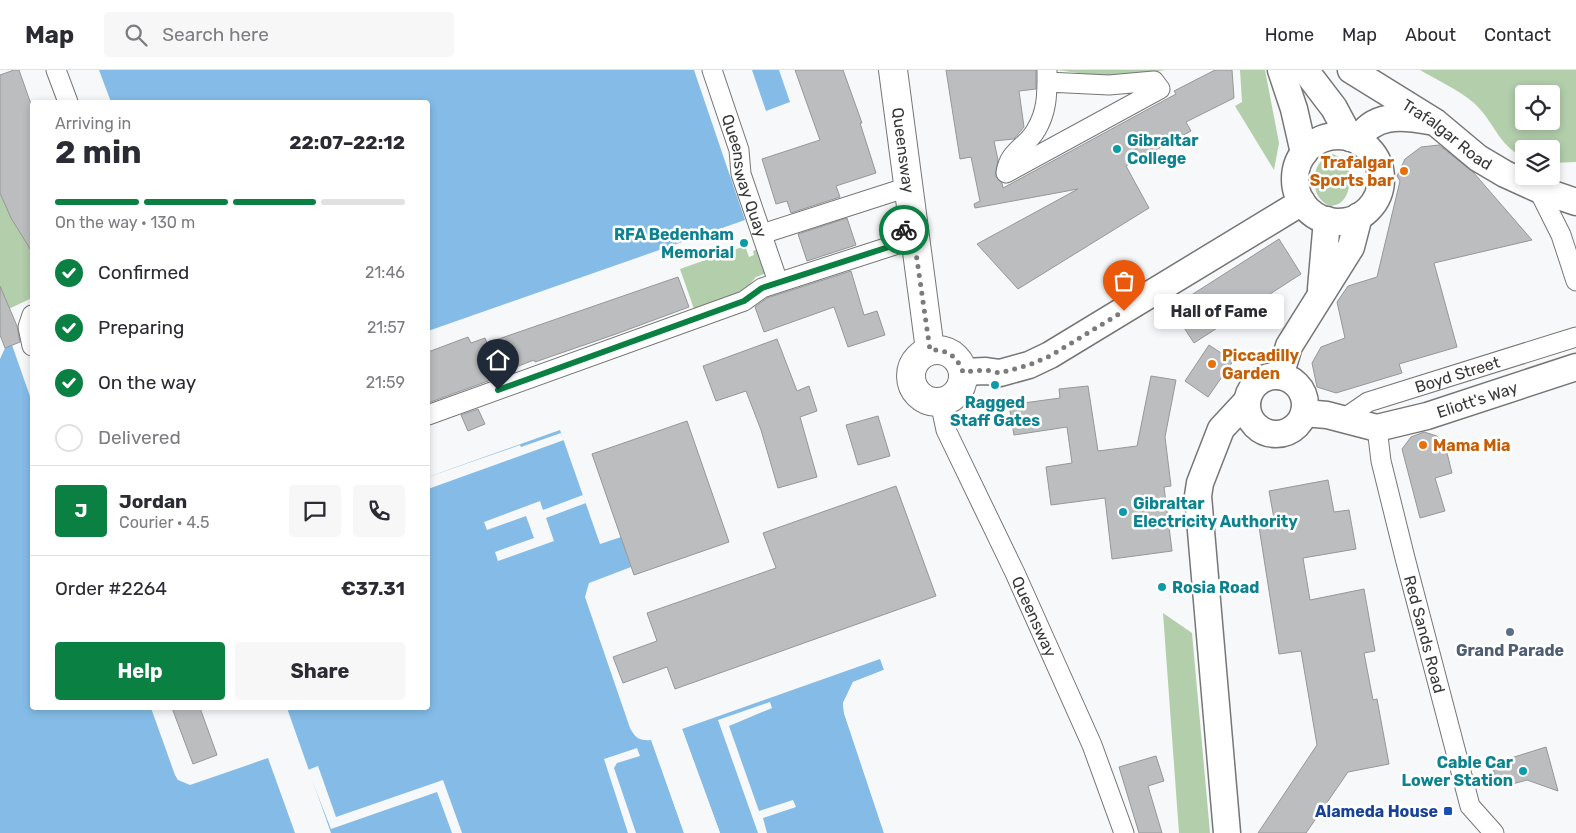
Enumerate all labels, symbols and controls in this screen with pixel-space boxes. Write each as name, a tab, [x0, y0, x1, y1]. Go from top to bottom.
search box	[104, 12, 454, 57]
text: Map	[25, 21, 74, 49]
icon: search	[122, 21, 150, 49]
text: Search here	[162, 23, 269, 46]
text: Home	[1265, 24, 1314, 46]
text: Map	[1342, 24, 1377, 46]
text: About	[1405, 24, 1456, 46]
text: Contact	[1484, 24, 1551, 46]
map controls	[1515, 85, 1560, 185]
button: locate	[1515, 85, 1560, 130]
street label: Trafalgar Road	[1399, 95, 1495, 174]
street label: Queensway	[888, 106, 918, 194]
street label: Queensway Quay	[718, 112, 771, 240]
text: Arriving in	[55, 114, 131, 133]
text: 22:07–22:12	[289, 131, 405, 154]
place label: Gibraltar College	[1127, 131, 1199, 168]
text: 2 min	[55, 133, 142, 171]
button: layers	[1515, 140, 1560, 185]
marker: Gibraltar College	[1111, 143, 1123, 155]
place label: Trafalgar Sports bar	[1310, 153, 1395, 190]
marker: Trafalgar Sports bar	[1398, 165, 1410, 177]
courier	[879, 205, 929, 255]
text: On the way · 130 m	[55, 213, 195, 232]
icon: bike	[890, 216, 918, 244]
place label: RFA Bedenham Memorial	[614, 225, 734, 262]
marker: RFA Bedenham Memorial	[738, 237, 750, 249]
icon: check	[55, 259, 83, 287]
pin	[1103, 260, 1145, 311]
text: Confirmed	[98, 261, 189, 284]
text: 21:46	[365, 263, 405, 282]
icon: bag	[1110, 267, 1138, 295]
callout: Hall of Fame	[1154, 294, 1284, 328]
text: Hall of Fame	[1171, 302, 1267, 321]
icon: check	[55, 314, 83, 342]
text: Preparing	[98, 316, 184, 339]
text: 21:57	[367, 318, 405, 337]
pin	[477, 339, 519, 390]
icon: home	[484, 346, 512, 374]
place label: Piccadilly Garden	[1222, 346, 1300, 383]
street label: Boyd Street	[1412, 352, 1502, 397]
marker: Piccadilly Garden	[1206, 358, 1218, 370]
icon: check	[55, 369, 83, 397]
text: On the way	[98, 371, 196, 394]
text: 21:59	[366, 373, 405, 392]
street label: Eliott's Way	[1434, 378, 1520, 422]
marker: Ragged Staff Gates	[989, 379, 1001, 391]
place label: Ragged Staff Gates	[950, 393, 1040, 430]
text: Delivered	[98, 426, 181, 449]
place label: Mama Mia	[1433, 436, 1510, 455]
marker: Mama Mia	[1417, 439, 1429, 451]
button: chat	[289, 485, 341, 537]
button: phone	[353, 485, 405, 537]
text: Jordan	[119, 490, 187, 513]
place label: Gibraltar Electricity Authority	[1133, 494, 1298, 531]
text: J	[75, 499, 87, 522]
marker: Gibraltar Electricity Authority	[1117, 506, 1129, 518]
text: Courier · 4.5	[119, 513, 209, 532]
street label: Queensway	[1008, 573, 1060, 660]
street label: Red Sands Road	[1400, 574, 1449, 695]
text: Order #2264	[55, 577, 167, 600]
text: €37.31	[341, 577, 405, 600]
place label: Rosia Road	[1172, 578, 1259, 597]
marker: Rosia Road	[1156, 581, 1168, 593]
marker: Grand Parade	[1504, 626, 1516, 638]
place label: Grand Parade	[1456, 641, 1564, 660]
button: Help	[55, 642, 225, 700]
button: Share	[235, 642, 405, 700]
place label: Cable Car Lower Station	[1401, 753, 1514, 790]
marker: Cable Car Lower Station	[1517, 765, 1529, 777]
place label: Alameda House	[1315, 802, 1438, 821]
marker: Alameda House	[1442, 805, 1454, 817]

